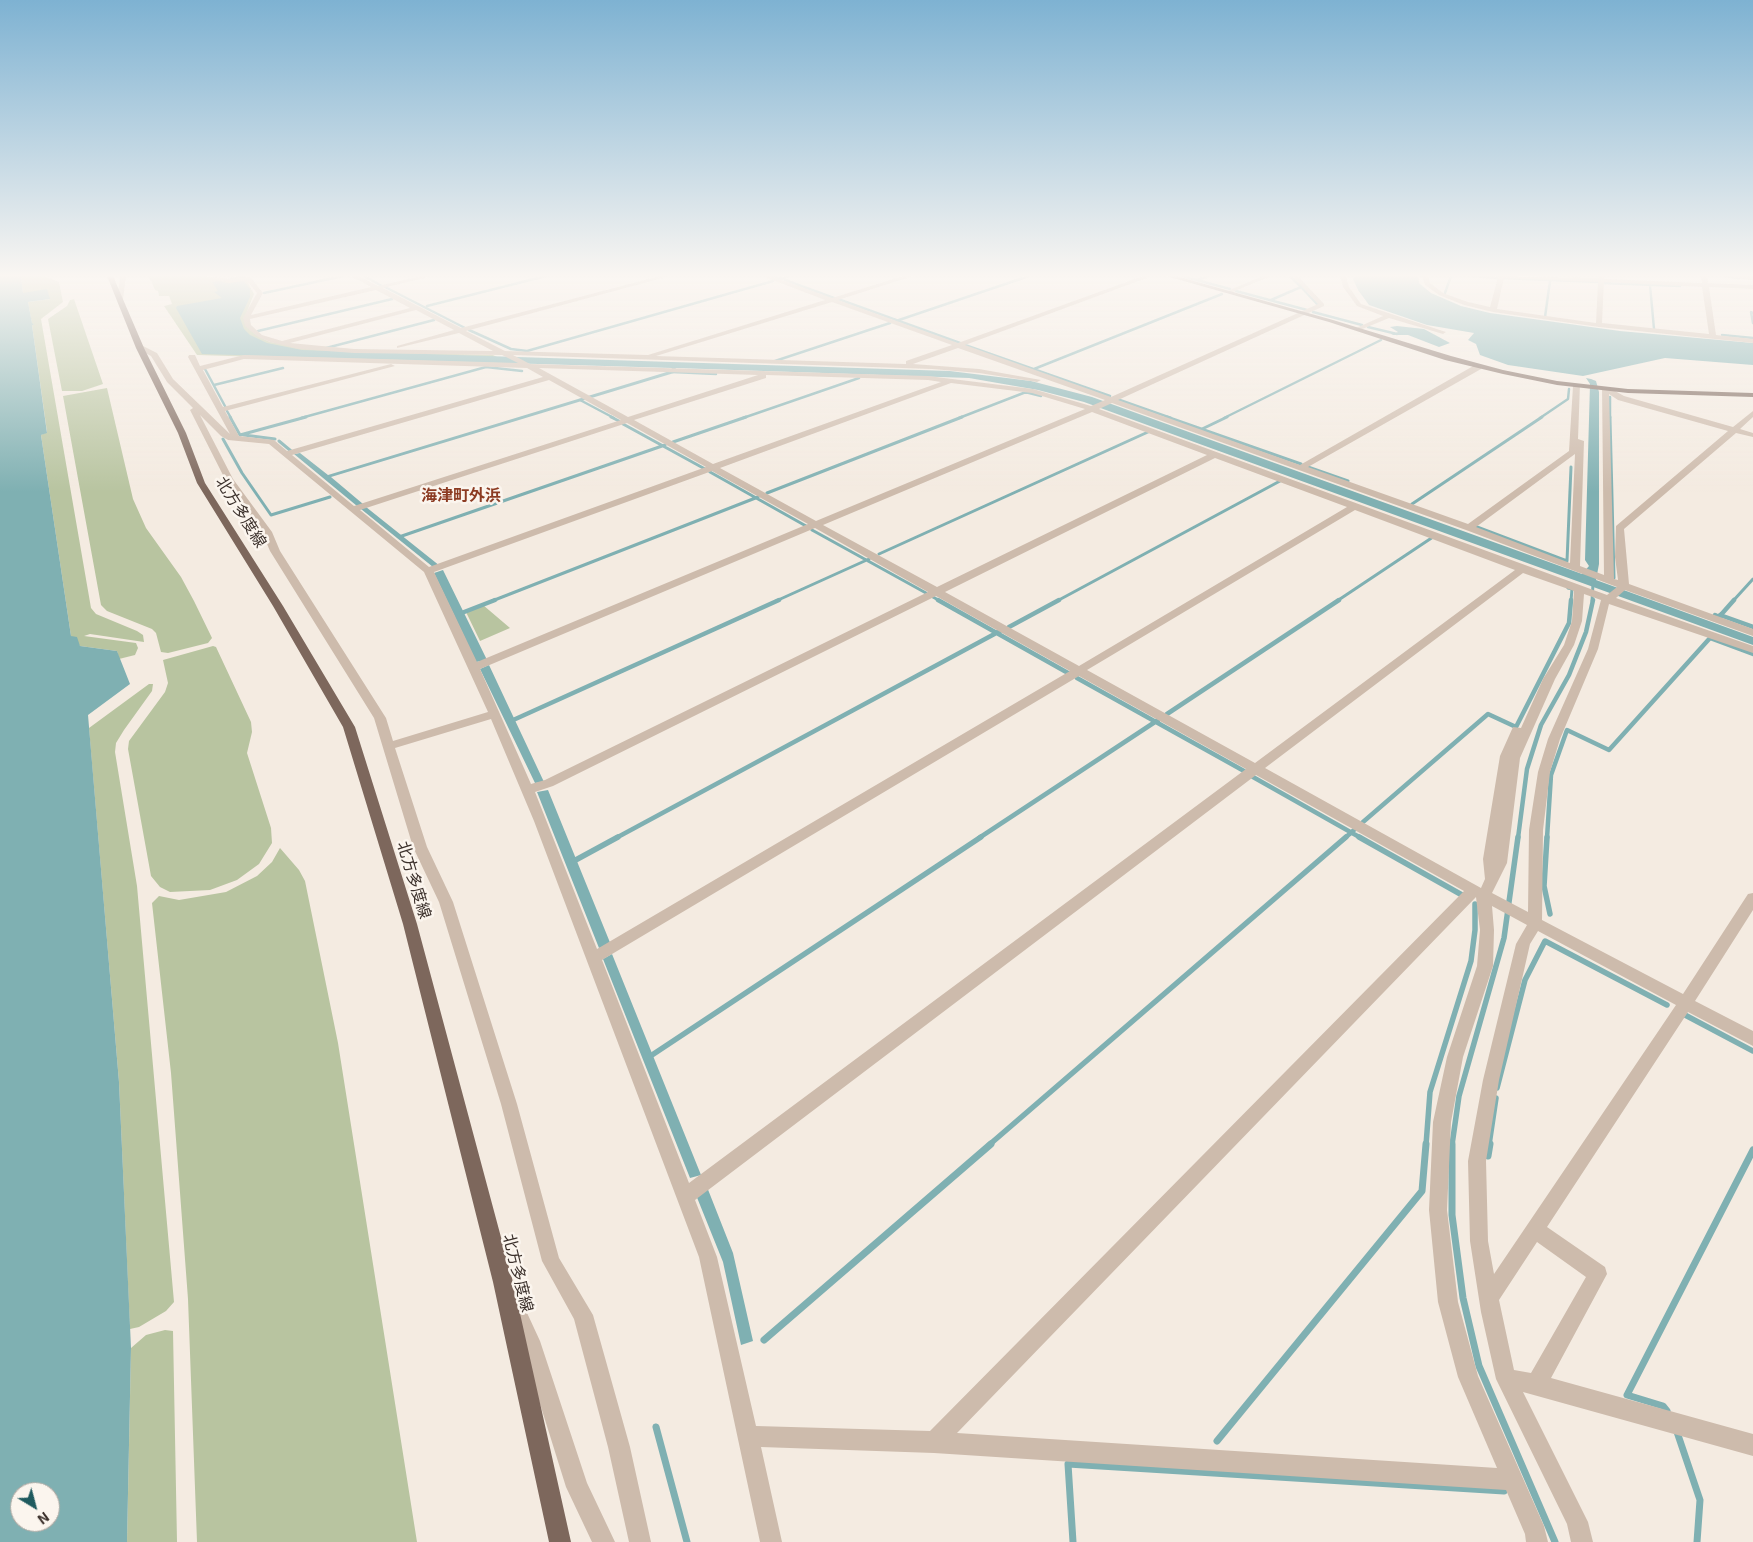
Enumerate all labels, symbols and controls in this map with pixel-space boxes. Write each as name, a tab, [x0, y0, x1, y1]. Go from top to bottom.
street label: 北方多度線	[212, 473, 270, 551]
district label: 海津町外浜	[421, 486, 501, 506]
street label: 北方多度線	[393, 839, 435, 921]
street label: 北方多度線	[499, 1232, 537, 1314]
north arrow	[10, 1482, 60, 1532]
text: N	[35, 1509, 53, 1528]

